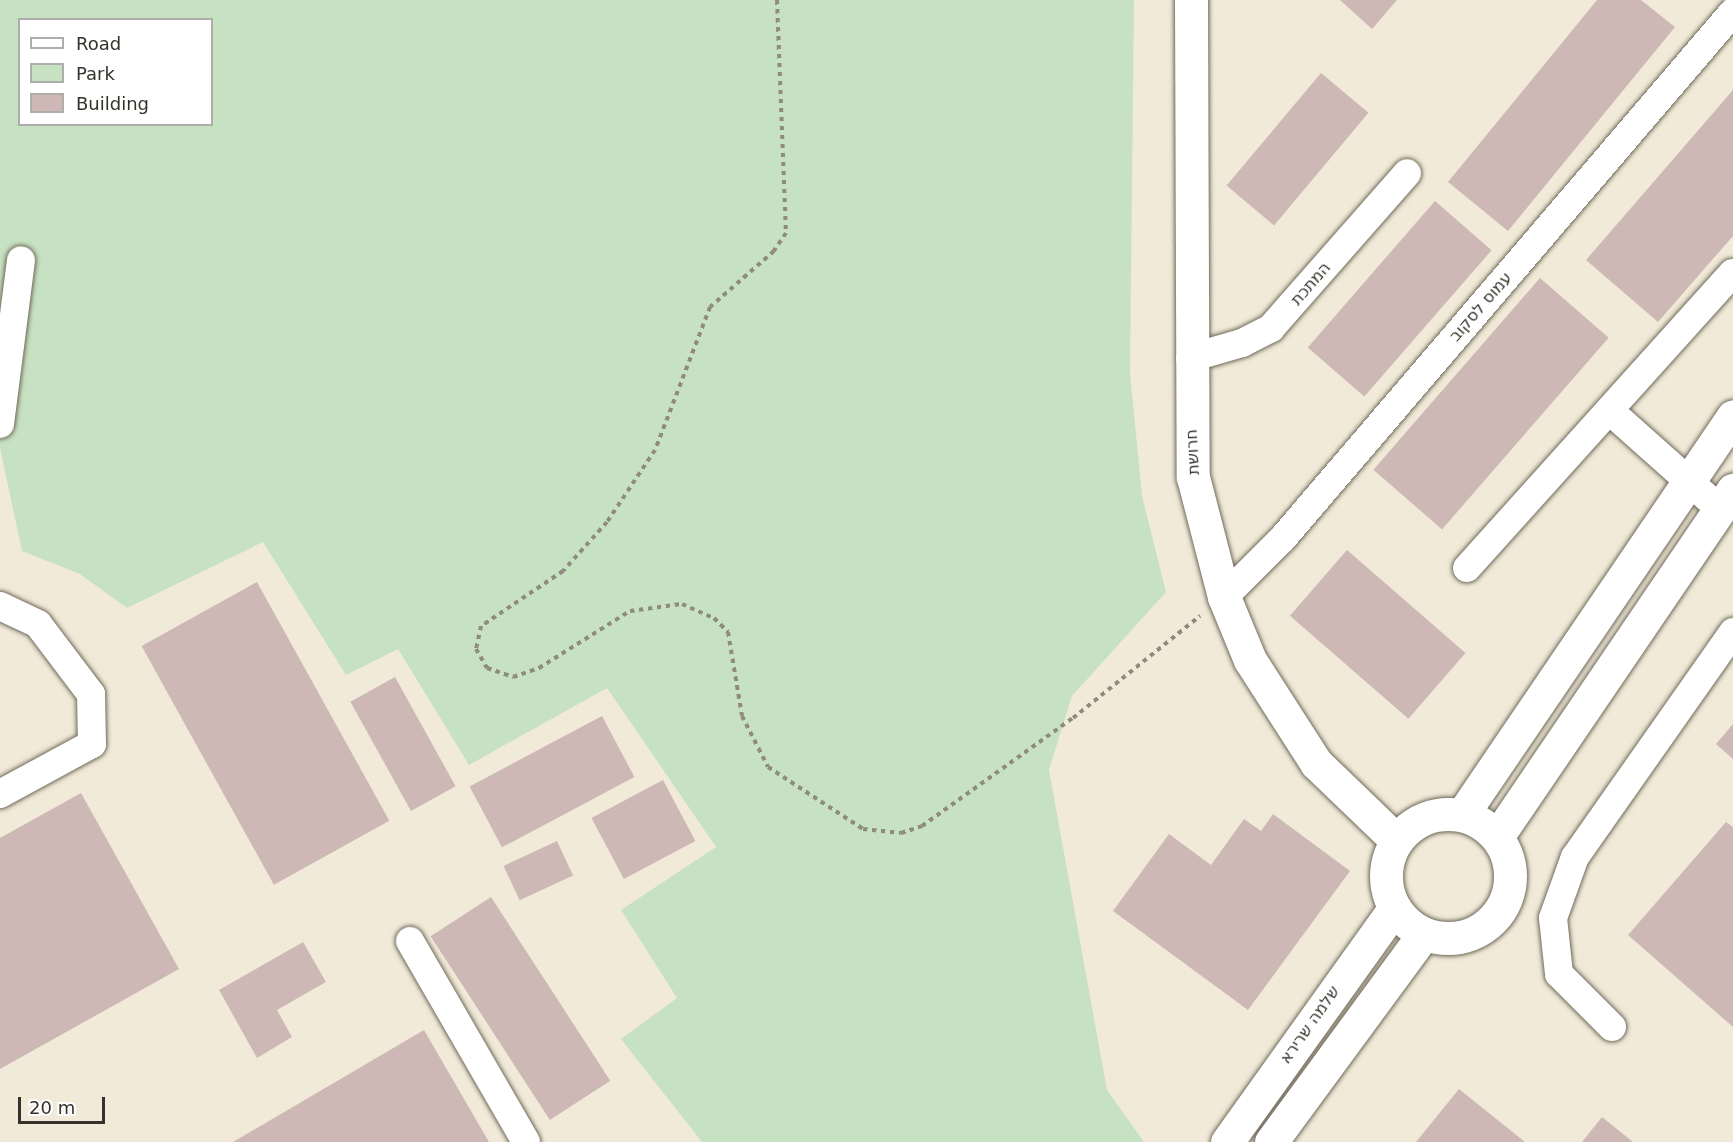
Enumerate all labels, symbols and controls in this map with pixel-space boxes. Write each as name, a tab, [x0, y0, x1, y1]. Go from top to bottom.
legend	[18, 18, 213, 126]
text: Road	[76, 33, 121, 54]
text: Park	[76, 63, 115, 84]
text: Building	[76, 93, 149, 114]
street label: המתכת	[1287, 259, 1335, 309]
street label: עמוס לסקוב	[1446, 269, 1516, 345]
street label: חרושת	[1182, 429, 1204, 475]
street label: שלמה שרירא	[1276, 982, 1344, 1068]
scale bar	[21, 1085, 108, 1123]
text: 20 m	[29, 1097, 75, 1118]

